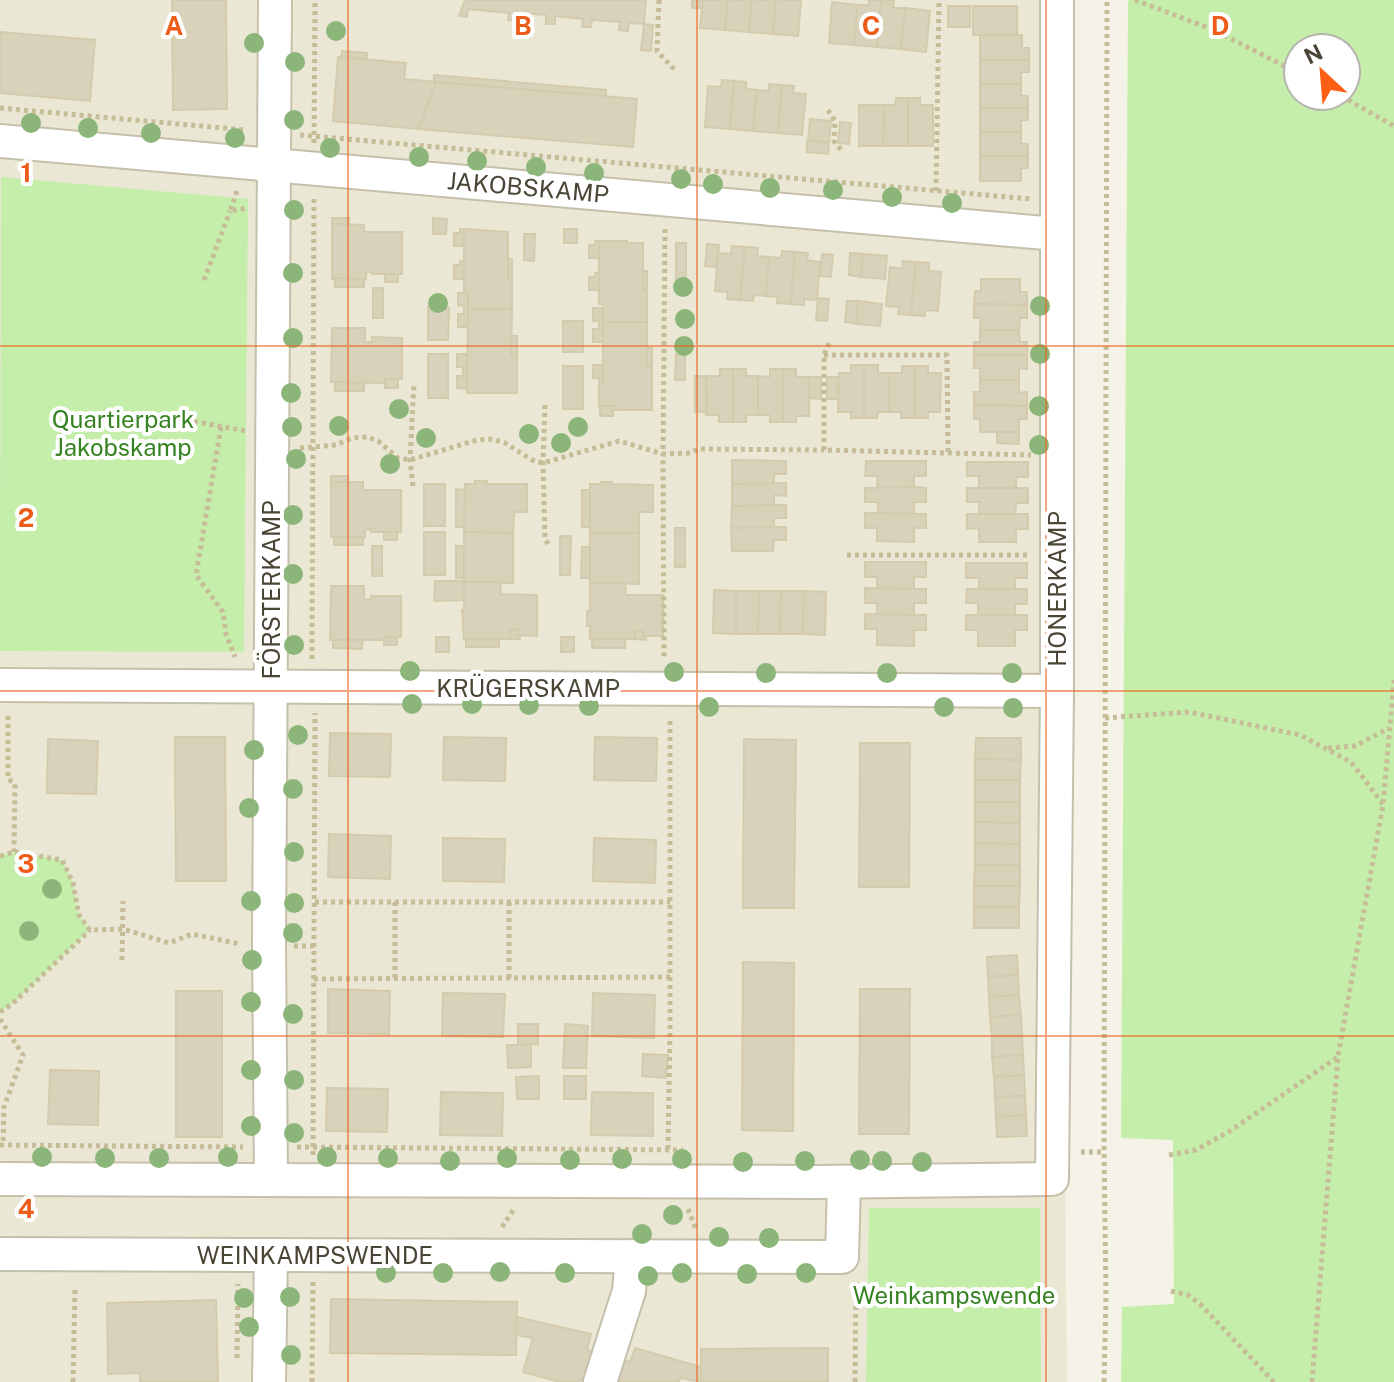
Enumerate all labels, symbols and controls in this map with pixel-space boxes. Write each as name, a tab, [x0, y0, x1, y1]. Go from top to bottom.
text: A	[165, 10, 184, 41]
text: B	[514, 10, 532, 41]
text: C	[862, 10, 880, 41]
text: D	[1211, 10, 1229, 41]
north arrow	[1282, 32, 1362, 112]
text: N	[1300, 39, 1327, 69]
text: 1	[20, 157, 32, 188]
street label: JAKOBSKAMP	[446, 166, 610, 208]
park label: Quartierpark Jakobskamp	[52, 405, 194, 461]
street label: FÖRSTERKAMP	[256, 500, 285, 680]
text: 2	[18, 502, 34, 533]
street label: HONERKAMP	[1043, 511, 1071, 667]
street label: KRÜGERSKAMP	[436, 673, 620, 702]
text: 3	[17, 848, 35, 879]
text: 4	[17, 1193, 35, 1224]
street label: WEINKAMPSWENDE	[197, 1241, 433, 1269]
park label: Weinkampswende	[853, 1281, 1055, 1309]

